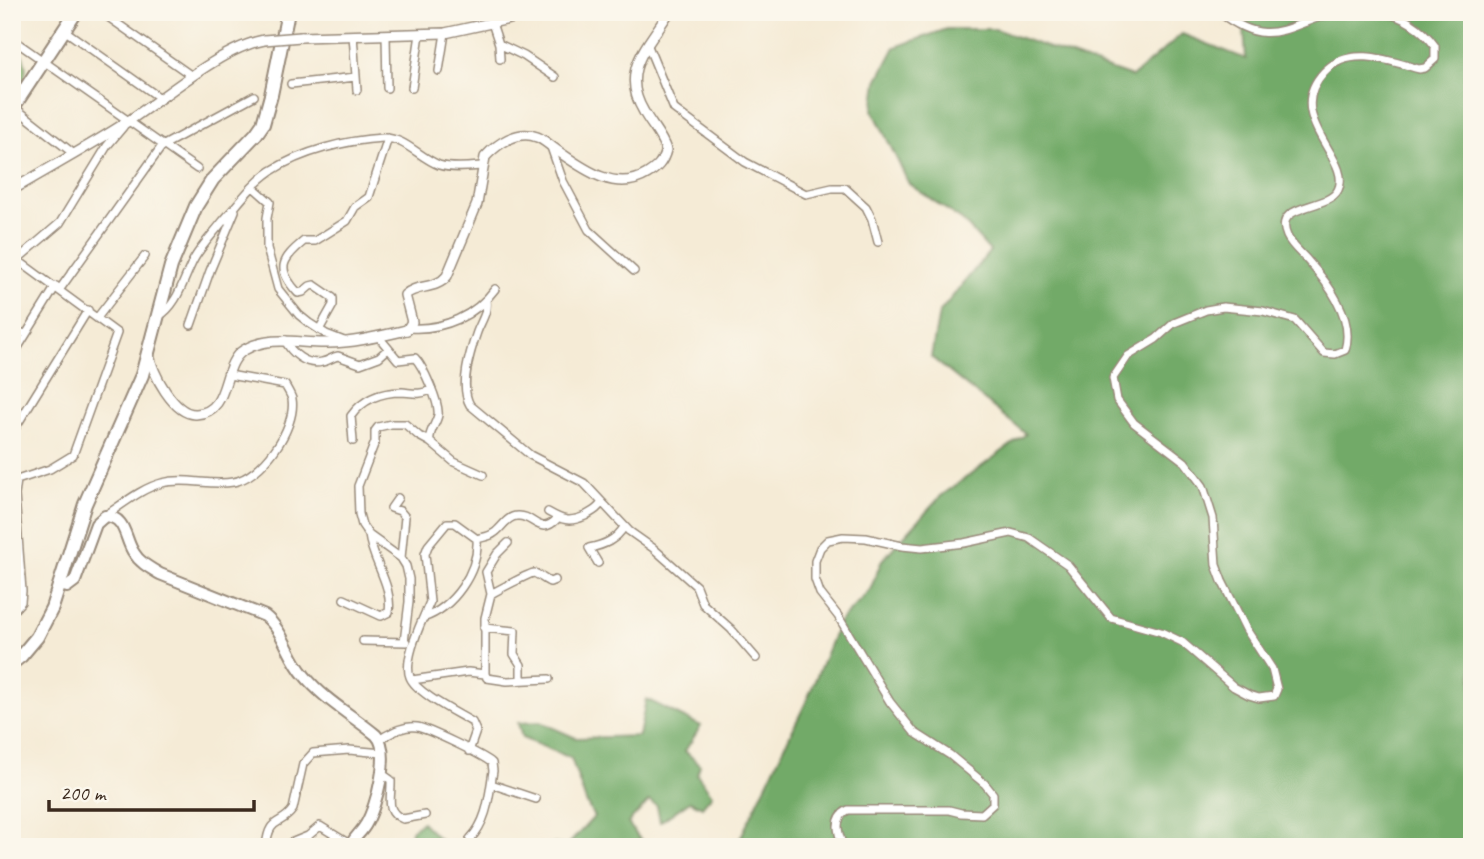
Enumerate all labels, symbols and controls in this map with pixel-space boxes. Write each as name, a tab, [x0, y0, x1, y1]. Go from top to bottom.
scale bar	[49, 768, 254, 812]
text: 200 m	[60, 780, 107, 806]

